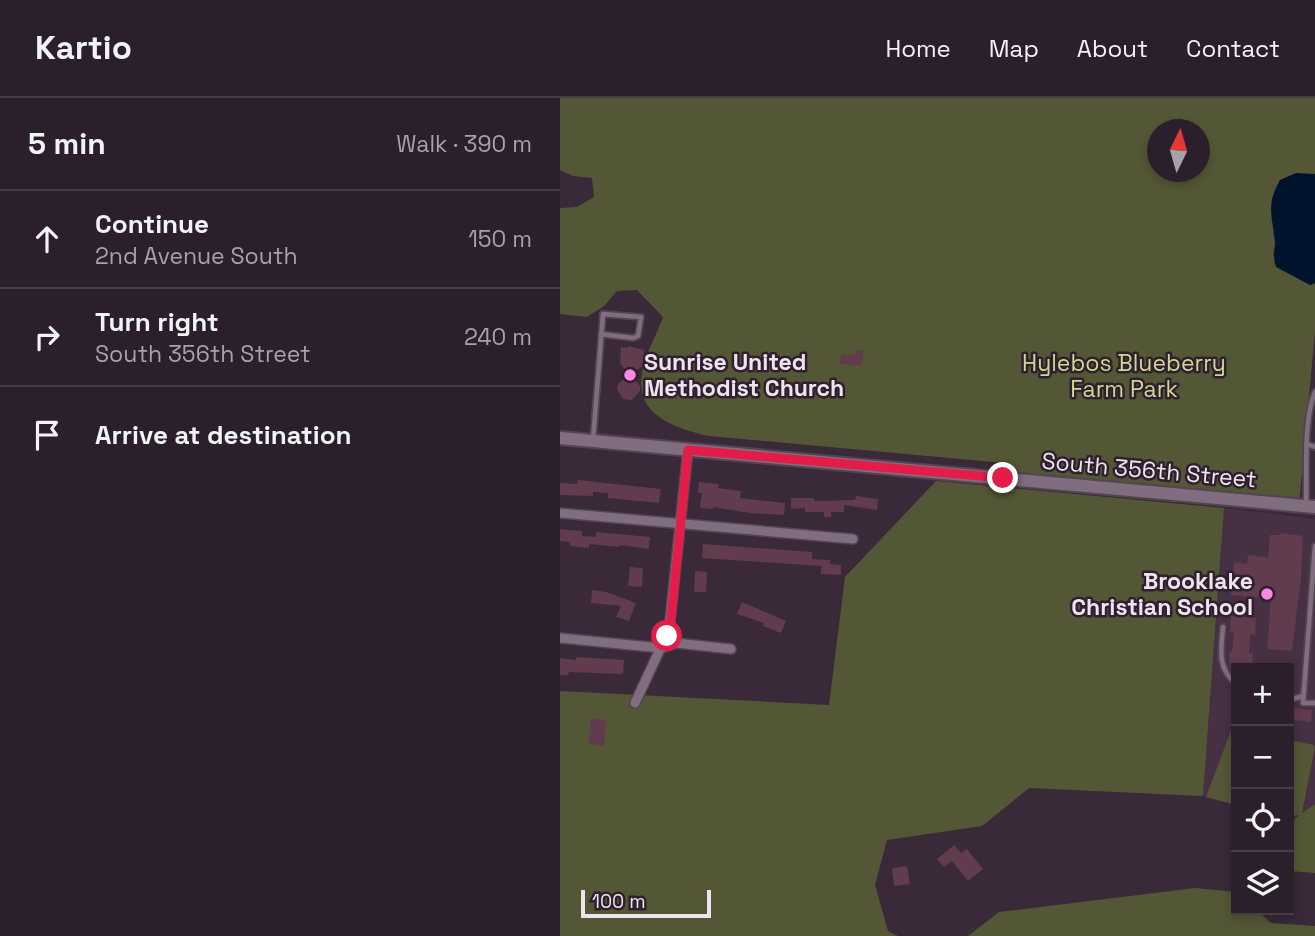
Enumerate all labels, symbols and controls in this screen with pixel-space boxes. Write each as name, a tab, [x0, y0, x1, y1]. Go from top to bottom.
text: Kartio	[35, 27, 132, 69]
text: Home	[885, 33, 951, 64]
text: Map	[989, 33, 1039, 64]
text: About	[1077, 33, 1148, 64]
text: Contact	[1186, 33, 1280, 64]
north arrow	[1147, 119, 1210, 182]
text: 5 min	[28, 124, 106, 163]
text: Walk · 390 m	[396, 129, 532, 159]
text: Continue	[95, 207, 209, 241]
icon: ahead	[28, 220, 66, 258]
text: 150 m	[468, 224, 532, 254]
text: 2nd Avenue South	[95, 241, 298, 271]
text: Turn right	[95, 305, 219, 339]
icon: right	[28, 318, 66, 356]
text: 240 m	[464, 322, 532, 352]
text: South 356th Street	[95, 339, 311, 369]
place label: Sunrise United Methodist Church	[644, 347, 844, 403]
park label: Hylebos Blueberry Farm Park	[1022, 348, 1226, 404]
marker: Sunrise United Methodist Church	[622, 367, 638, 383]
icon: arrive	[28, 416, 66, 454]
text: Arrive at destination	[95, 418, 352, 452]
street label: South 356th Street	[1040, 446, 1258, 494]
route end	[987, 462, 1018, 493]
place label: Brooklake Christian School	[1071, 566, 1253, 622]
marker: Brooklake Christian School	[1259, 586, 1275, 602]
route start	[651, 620, 682, 651]
map controls	[1231, 663, 1294, 915]
button: +	[1231, 663, 1294, 726]
button: −	[1231, 726, 1294, 789]
button: locate	[1231, 789, 1294, 852]
button: layers	[1231, 852, 1294, 915]
scale bar	[581, 887, 710, 919]
text: 100 m	[592, 889, 646, 914]

